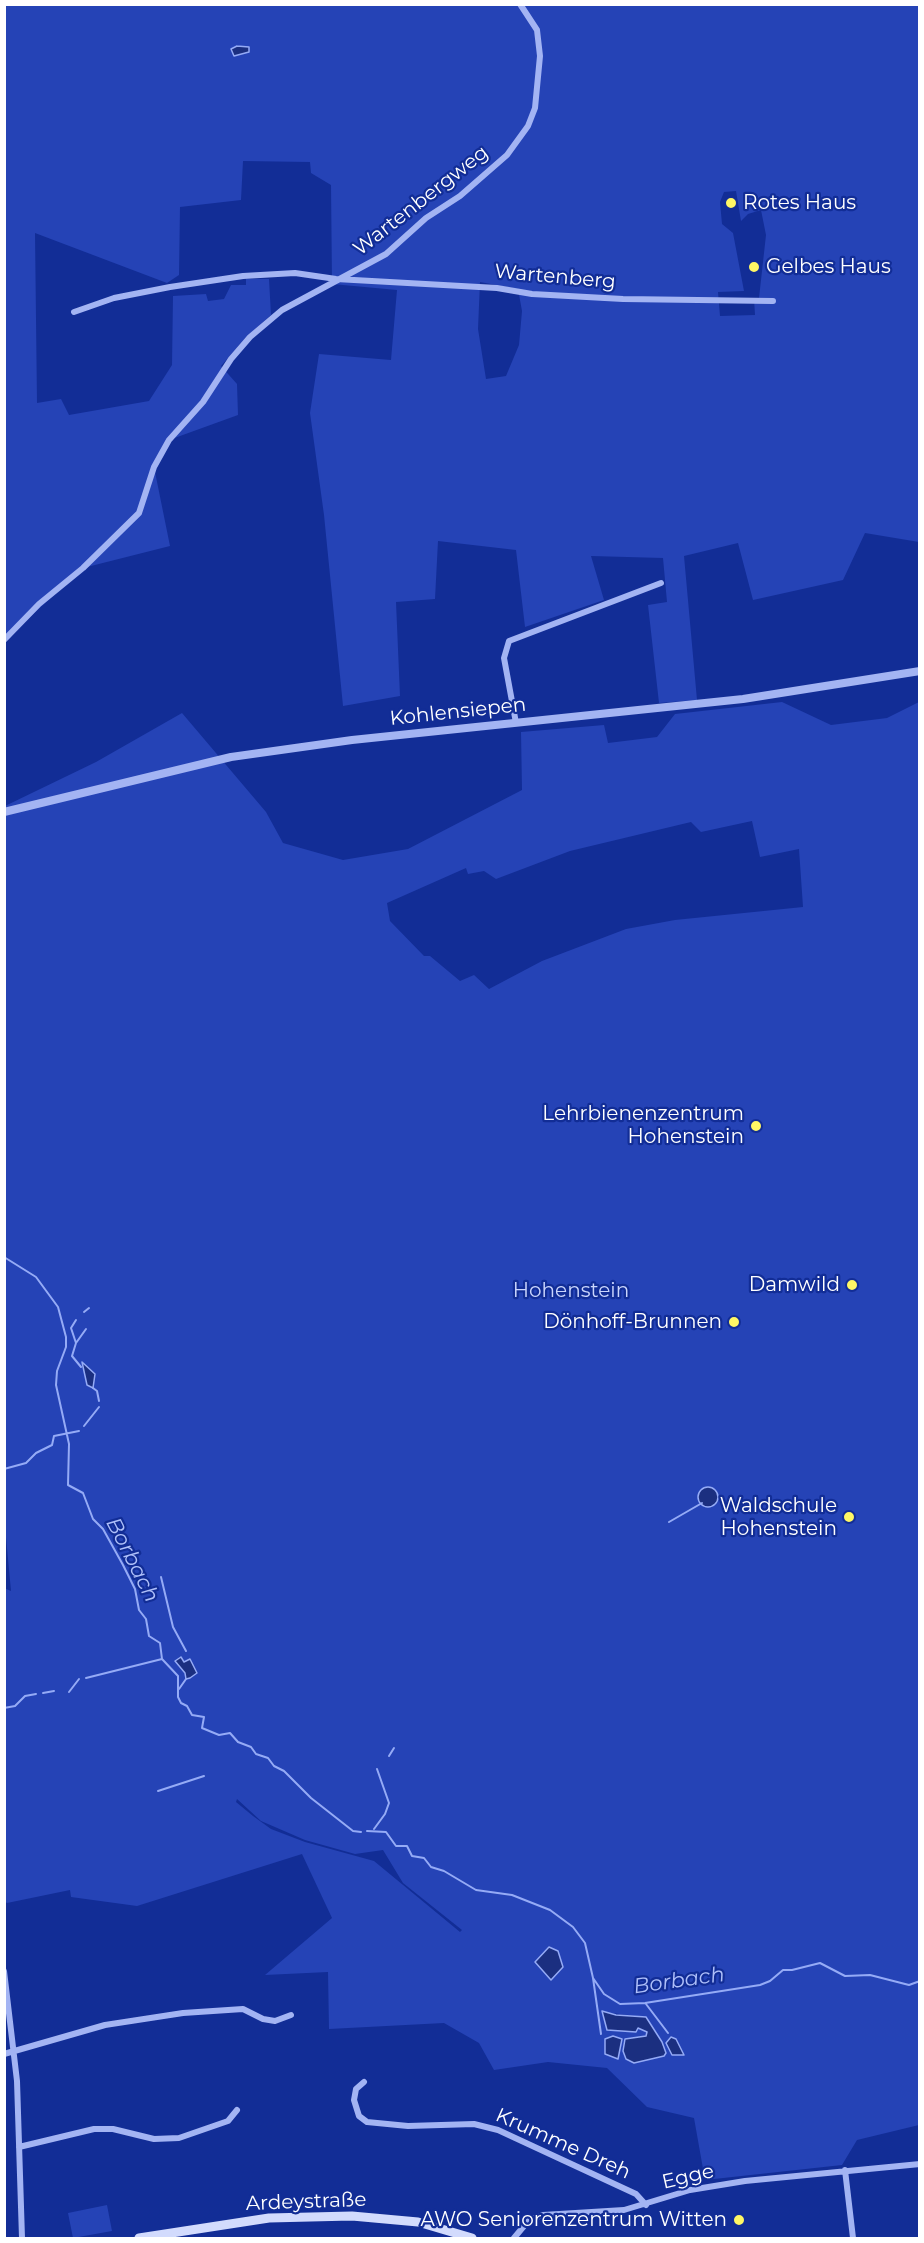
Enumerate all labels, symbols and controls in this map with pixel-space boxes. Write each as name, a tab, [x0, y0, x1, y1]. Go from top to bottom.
street label: Wartenbergweg	[349, 141, 493, 261]
place label: Rotes Haus	[743, 191, 856, 215]
marker: Rotes Haus	[724, 196, 738, 210]
place label: Gelbes Haus	[766, 255, 891, 279]
street label: Wartenberg	[493, 260, 617, 294]
marker: Gelbes Haus	[747, 260, 761, 274]
street label: Kohlensiepen	[389, 693, 527, 731]
place label: Lehrbienenzentrum Hohenstein	[542, 1102, 744, 1149]
marker: Lehrbienenzentrum Hohenstein	[749, 1119, 763, 1133]
place label: Damwild	[749, 1273, 840, 1297]
marker: Damwild	[845, 1278, 859, 1292]
park label: Hohenstein	[513, 1279, 629, 1303]
place label: Dönhoff-Brunnen	[543, 1310, 722, 1334]
marker: Dönhoff-Brunnen	[727, 1315, 741, 1329]
place label: Waldschule Hohenstein	[720, 1494, 837, 1541]
marker: Waldschule Hohenstein	[842, 1510, 856, 1524]
water label: Borbach	[100, 1513, 164, 1607]
water label: Borbach	[632, 1962, 726, 2000]
street label: Krumme Dreh	[492, 2104, 634, 2184]
street label: Egge	[660, 2159, 716, 2195]
street label: Ardeystraße	[245, 2188, 367, 2216]
place label: AWO Seniorenzentrum Witten	[420, 2208, 727, 2232]
marker: AWO Seniorenzentrum Witten	[732, 2213, 746, 2227]

